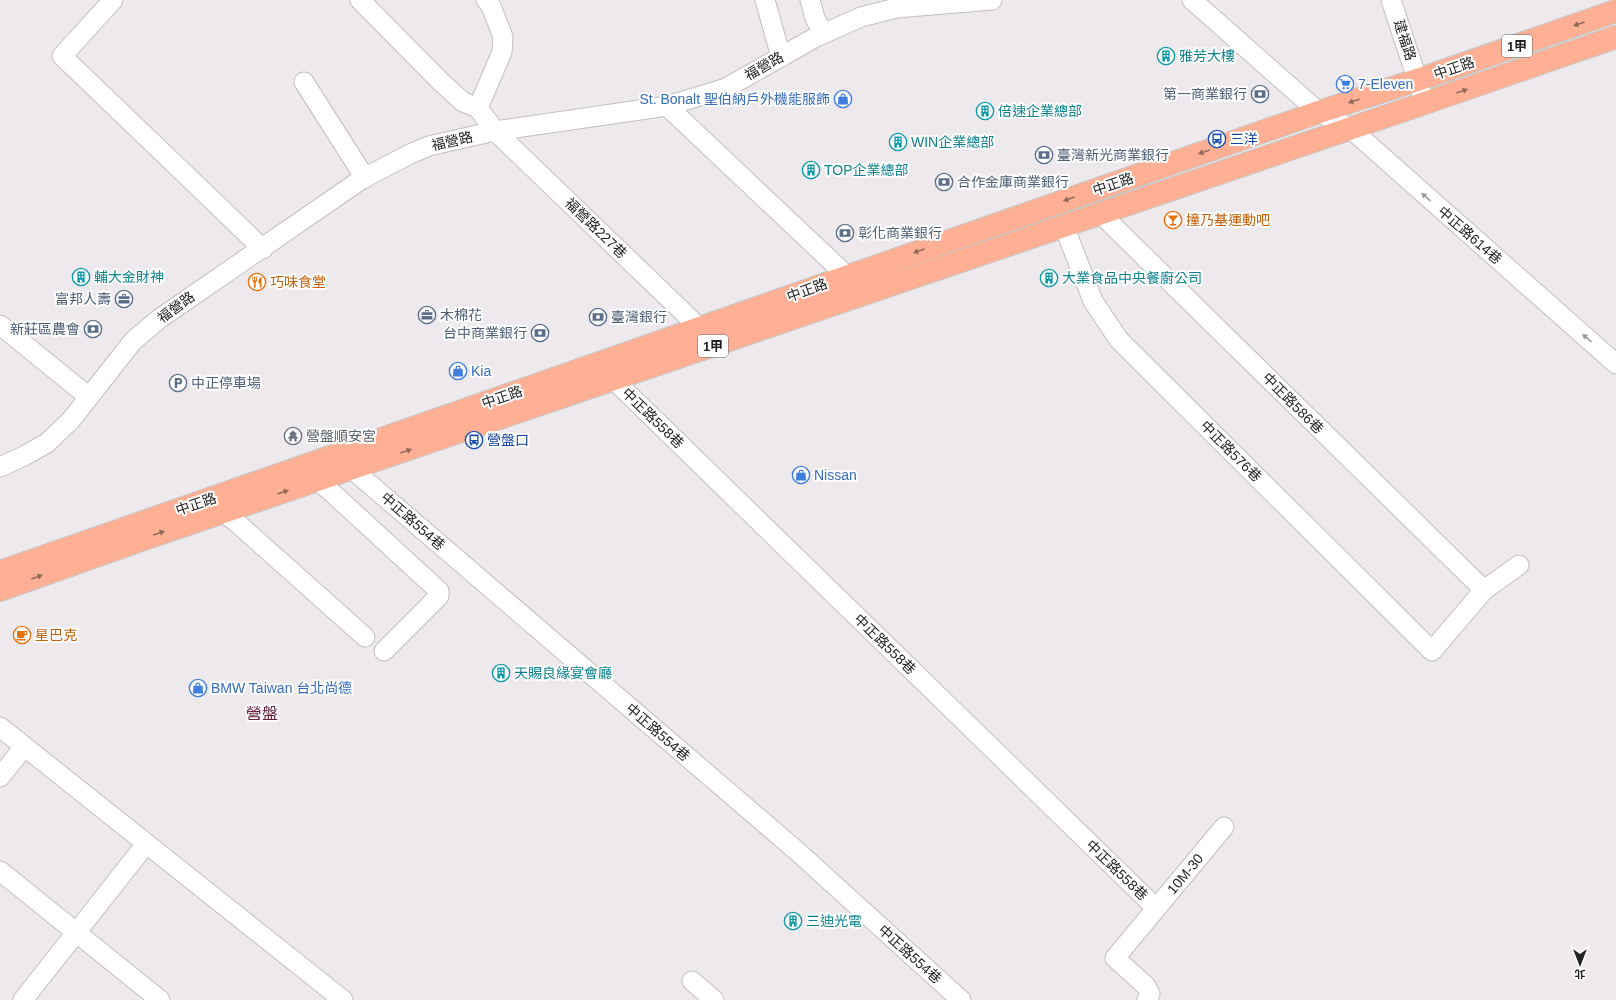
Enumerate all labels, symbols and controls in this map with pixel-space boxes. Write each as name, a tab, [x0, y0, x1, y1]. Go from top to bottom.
street label: 建福路	[1391, 18, 1419, 62]
one-way arrow	[1573, 21, 1585, 27]
road number: 1甲	[1502, 35, 1532, 57]
building icon: 雅芳大樓	[1156, 46, 1176, 66]
place label: 雅芳大樓	[1179, 48, 1235, 64]
street label: 福營路	[742, 49, 786, 83]
street label: 中正路	[1432, 54, 1476, 82]
supermarket icon: 7-Eleven	[1335, 74, 1355, 94]
place label: 7-Eleven	[1358, 76, 1413, 92]
bank icon: 第一商業銀行	[1250, 84, 1270, 104]
place label: 第一商業銀行	[1163, 86, 1247, 102]
one-way arrow	[1457, 87, 1469, 93]
shop icon: St. Bonalt 聖伯納戶外機能服飾	[833, 89, 853, 109]
place label: St. Bonalt 聖伯納戶外機能服飾	[639, 91, 830, 107]
one-way arrow	[1348, 98, 1360, 104]
building icon: 倍速企業總部	[975, 101, 995, 121]
place label: 倍速企業總部	[998, 103, 1082, 119]
street label: 福營路	[430, 128, 474, 154]
bus stop icon: 三洋	[1207, 129, 1227, 149]
place label: 三洋	[1230, 131, 1258, 147]
building icon: WIN企業總部	[888, 132, 908, 152]
place label: WIN企業總部	[911, 134, 994, 150]
bank icon: 臺灣新光商業銀行	[1034, 145, 1054, 165]
place label: 臺灣新光商業銀行	[1057, 147, 1169, 163]
one-way arrow	[1198, 149, 1210, 155]
building icon: TOP企業總部	[801, 160, 821, 180]
place label: TOP企業總部	[824, 162, 909, 178]
street label: 中正路	[1091, 170, 1135, 198]
bank icon: 合作金庫商業銀行	[934, 172, 954, 192]
place label: 合作金庫商業銀行	[957, 174, 1069, 190]
one-way arrow	[1421, 192, 1432, 201]
street label: 福營路227巷	[562, 195, 630, 261]
one-way arrow	[1062, 197, 1074, 203]
street label: 中正路614巷	[1435, 203, 1505, 267]
bar icon: 撞乃基運動吧	[1163, 210, 1183, 230]
place label: 撞乃基運動吧	[1186, 212, 1270, 228]
bank icon: 彰化商業銀行	[835, 223, 855, 243]
place label: 彰化商業銀行	[858, 225, 942, 241]
one-way arrow	[913, 248, 925, 254]
building icon: 輔大金財神	[71, 267, 91, 287]
building icon: 大業食品中央餐廚公司	[1039, 268, 1059, 288]
place label: 輔大金財神	[94, 269, 164, 285]
place label: 大業食品中央餐廚公司	[1062, 270, 1202, 286]
restaurant icon: 巧味食堂	[247, 272, 267, 292]
place label: 巧味食堂	[270, 274, 326, 290]
street label: 中正路	[785, 275, 829, 305]
street label: 福營路	[154, 288, 198, 326]
office icon: 富邦人壽	[114, 289, 134, 309]
place label: 富邦人壽	[55, 291, 111, 307]
office icon: 木棉花	[417, 305, 437, 325]
place label: 木棉花	[440, 307, 482, 323]
bank icon: 臺灣銀行	[588, 307, 608, 327]
place label: 臺灣銀行	[611, 309, 667, 325]
bank icon: 新莊區農會	[83, 319, 103, 339]
place label: 新莊區農會	[10, 321, 80, 337]
bank icon: 台中商業銀行	[530, 323, 550, 343]
place label: 台中商業銀行	[443, 325, 527, 341]
one-way arrow	[1582, 334, 1592, 343]
road number: 1甲	[698, 335, 728, 357]
shop icon: Kia	[448, 361, 468, 381]
place label: Kia	[471, 363, 491, 379]
street label: 中正路586巷	[1259, 369, 1327, 437]
parking icon: 中正停車場	[168, 373, 188, 393]
place label: 中正停車場	[191, 375, 261, 391]
street label: 中正路	[480, 383, 524, 411]
street label: 中正路558巷	[619, 385, 687, 451]
street label: 中正路576巷	[1197, 417, 1265, 485]
temple icon: 營盤順安宮	[283, 426, 303, 446]
place label: 營盤順安宮	[306, 428, 376, 444]
bus stop icon: 營盤口	[464, 430, 484, 450]
place label: 營盤口	[487, 432, 529, 448]
one-way arrow	[400, 447, 412, 453]
shop icon: Nissan	[791, 465, 811, 485]
place label: Nissan	[814, 467, 857, 483]
one-way arrow	[277, 489, 289, 495]
street label: 中正路554巷	[378, 489, 448, 553]
street label: 中正路	[174, 490, 218, 518]
one-way arrow	[154, 530, 166, 536]
one-way arrow	[31, 573, 43, 579]
street label: 中正路558巷	[851, 611, 919, 677]
cafe icon: 星巴克	[12, 625, 32, 645]
place label: 星巴克	[35, 627, 77, 643]
building icon: 天賜良緣宴會廳	[491, 663, 511, 683]
place label: 天賜良緣宴會廳	[514, 665, 612, 681]
shop icon: BMW Taiwan 台北尚德	[188, 678, 208, 698]
place label: BMW Taiwan 台北尚德	[211, 680, 352, 696]
street label: 中正路554巷	[623, 700, 693, 764]
district label: 營盤	[246, 705, 278, 722]
street label: 中正路558巷	[1083, 837, 1151, 903]
street label: 10M-30	[1164, 850, 1207, 897]
building icon: 三迪光電	[783, 911, 803, 931]
place label: 三迪光電	[806, 913, 862, 929]
street label: 中正路554巷	[875, 922, 945, 986]
north arrow	[1560, 944, 1600, 984]
text: 北	[1575, 968, 1586, 980]

